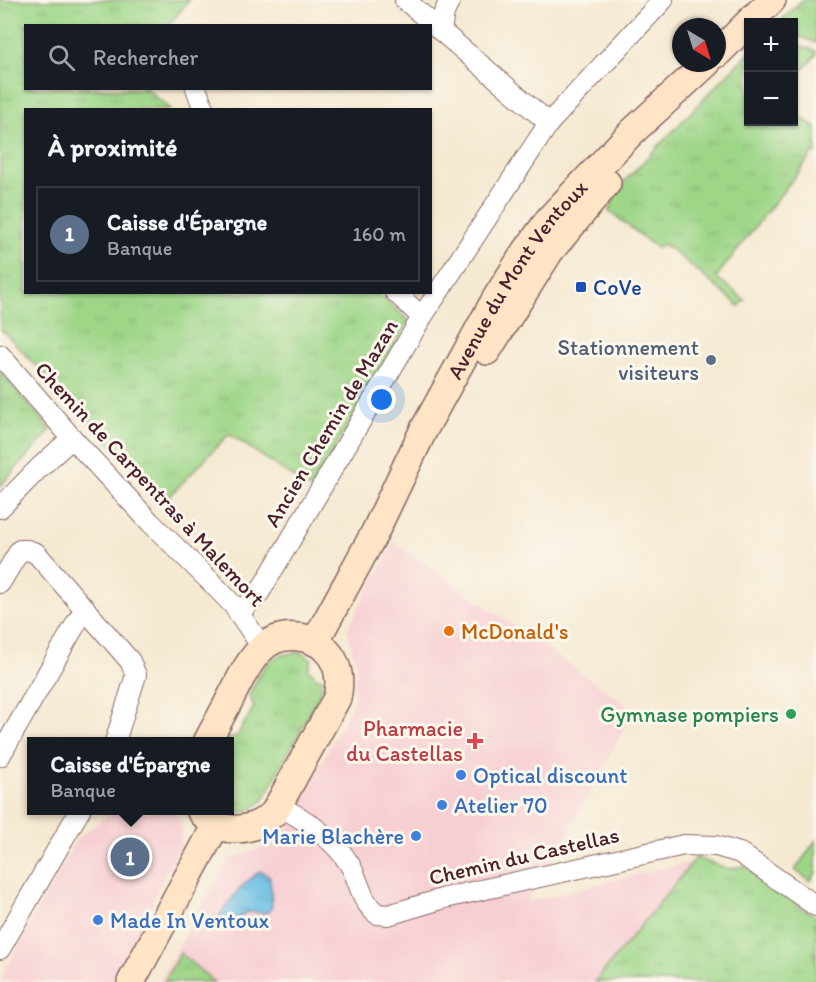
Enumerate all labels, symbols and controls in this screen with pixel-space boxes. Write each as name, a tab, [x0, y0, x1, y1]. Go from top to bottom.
north arrow	[672, 18, 726, 72]
map controls	[744, 18, 798, 126]
button: +	[744, 18, 798, 72]
search box	[24, 24, 432, 90]
icon: search	[45, 41, 78, 74]
text: Rechercher	[93, 44, 198, 71]
button: −	[744, 72, 798, 126]
text: À proximité	[48, 131, 177, 163]
street label: Avenue du Mont Ventoux	[441, 174, 593, 384]
text: Caisse d'Épargne	[107, 209, 267, 236]
text: 1	[65, 222, 74, 246]
text: 160 m	[353, 222, 406, 246]
text: Banque	[107, 236, 172, 260]
place label: CoVe	[593, 274, 642, 301]
marker: CoVe	[574, 280, 588, 294]
street label: Ancien Chemin de Mazan	[258, 314, 404, 532]
place label: Stationnement visiteurs	[558, 334, 699, 386]
marker: Stationnement visiteurs	[704, 353, 718, 367]
street label: Chemin de Carpentras à Malemort	[29, 356, 271, 612]
your location	[367, 385, 396, 414]
place label: McDonald's	[461, 618, 569, 645]
marker: McDonald's	[442, 624, 456, 638]
place label: Gymnase pompiers	[600, 701, 779, 728]
marker: Gymnase pompiers	[784, 707, 798, 721]
place label: Pharmacie du Castellas	[346, 715, 463, 767]
marker: Pharmacie du Castellas	[468, 734, 482, 748]
popup	[27, 737, 234, 815]
text: Caisse d'Épargne	[50, 751, 211, 778]
place label: Optical discount	[473, 762, 628, 789]
marker: Optical discount	[454, 768, 468, 782]
text: Banque	[50, 778, 116, 802]
place label: Atelier 70	[454, 792, 547, 819]
marker: Atelier 70	[435, 798, 449, 812]
street label: Chemin du Castellas	[426, 821, 622, 891]
place label: Marie Blachère	[262, 823, 404, 850]
marker: Marie Blachère	[409, 829, 423, 843]
pin: 1	[110, 834, 150, 880]
place label: Made In Ventoux	[110, 907, 269, 934]
marker: Made In Ventoux	[91, 913, 105, 927]

